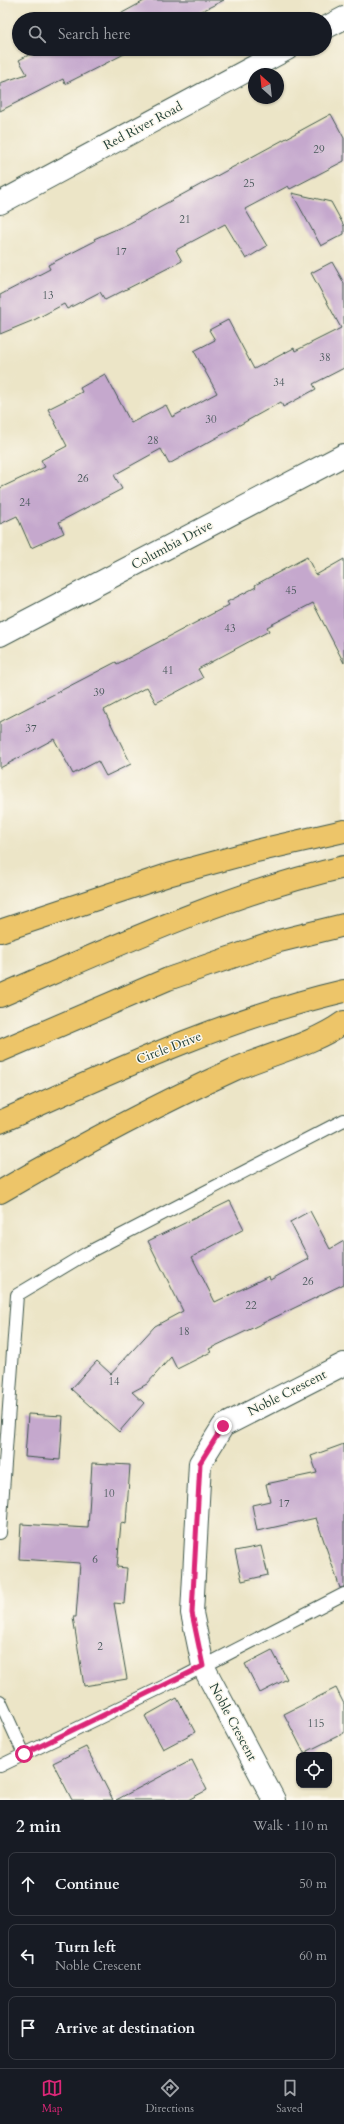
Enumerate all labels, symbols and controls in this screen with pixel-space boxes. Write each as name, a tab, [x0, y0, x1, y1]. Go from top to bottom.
search box	[12, 12, 332, 56]
icon: search	[26, 23, 48, 45]
text: Search here	[58, 24, 131, 44]
north arrow	[248, 68, 284, 104]
street label: Red River Road	[100, 98, 186, 154]
house number: 29	[313, 142, 325, 157]
house number: 25	[243, 176, 255, 191]
house number: 21	[179, 212, 191, 227]
house number: 17	[115, 244, 127, 259]
house number: 13	[42, 288, 54, 303]
house number: 38	[319, 350, 331, 365]
house number: 34	[273, 375, 285, 390]
house number: 30	[205, 412, 217, 427]
house number: 28	[147, 433, 159, 448]
house number: 26	[77, 471, 89, 486]
house number: 24	[19, 495, 31, 510]
street label: Columbia Drive	[128, 516, 216, 574]
house number: 45	[285, 583, 297, 598]
house number: 43	[224, 621, 236, 636]
house number: 41	[162, 663, 174, 678]
house number: 39	[93, 685, 105, 700]
house number: 37	[25, 721, 37, 736]
street label: Circle Drive	[134, 1027, 204, 1069]
house number: 26	[302, 1274, 314, 1289]
house number: 22	[245, 1298, 257, 1313]
house number: 18	[178, 1324, 190, 1339]
street label: Noble Crescent	[245, 1365, 329, 1421]
house number: 14	[108, 1374, 120, 1389]
route end	[214, 1417, 232, 1435]
house number: 10	[103, 1486, 115, 1501]
house number: 17	[278, 1496, 290, 1511]
house number: 6	[92, 1552, 98, 1567]
house number: 2	[97, 1639, 103, 1654]
street label: Noble Crescent	[205, 1680, 261, 1764]
house number: 115	[308, 1716, 324, 1731]
route start	[15, 1745, 33, 1763]
map controls	[296, 1752, 332, 1788]
button: locate	[296, 1752, 332, 1788]
text: 2 min	[16, 1815, 61, 1838]
text: Walk · 110 m	[253, 1817, 328, 1835]
icon: ahead	[17, 1873, 39, 1895]
text: Continue	[55, 1874, 120, 1894]
text: 50 m	[299, 1875, 327, 1893]
text: Turn left	[55, 1937, 116, 1957]
icon: left	[17, 1945, 39, 1967]
text: 60 m	[299, 1947, 327, 1965]
text: Noble Crescent	[55, 1957, 141, 1975]
icon: arrive	[17, 2017, 39, 2039]
text: Arrive at destination	[55, 2018, 195, 2038]
tab: Map	[41, 2077, 63, 2116]
tab: Directions	[145, 2077, 194, 2116]
tab: Saved	[276, 2077, 303, 2116]

